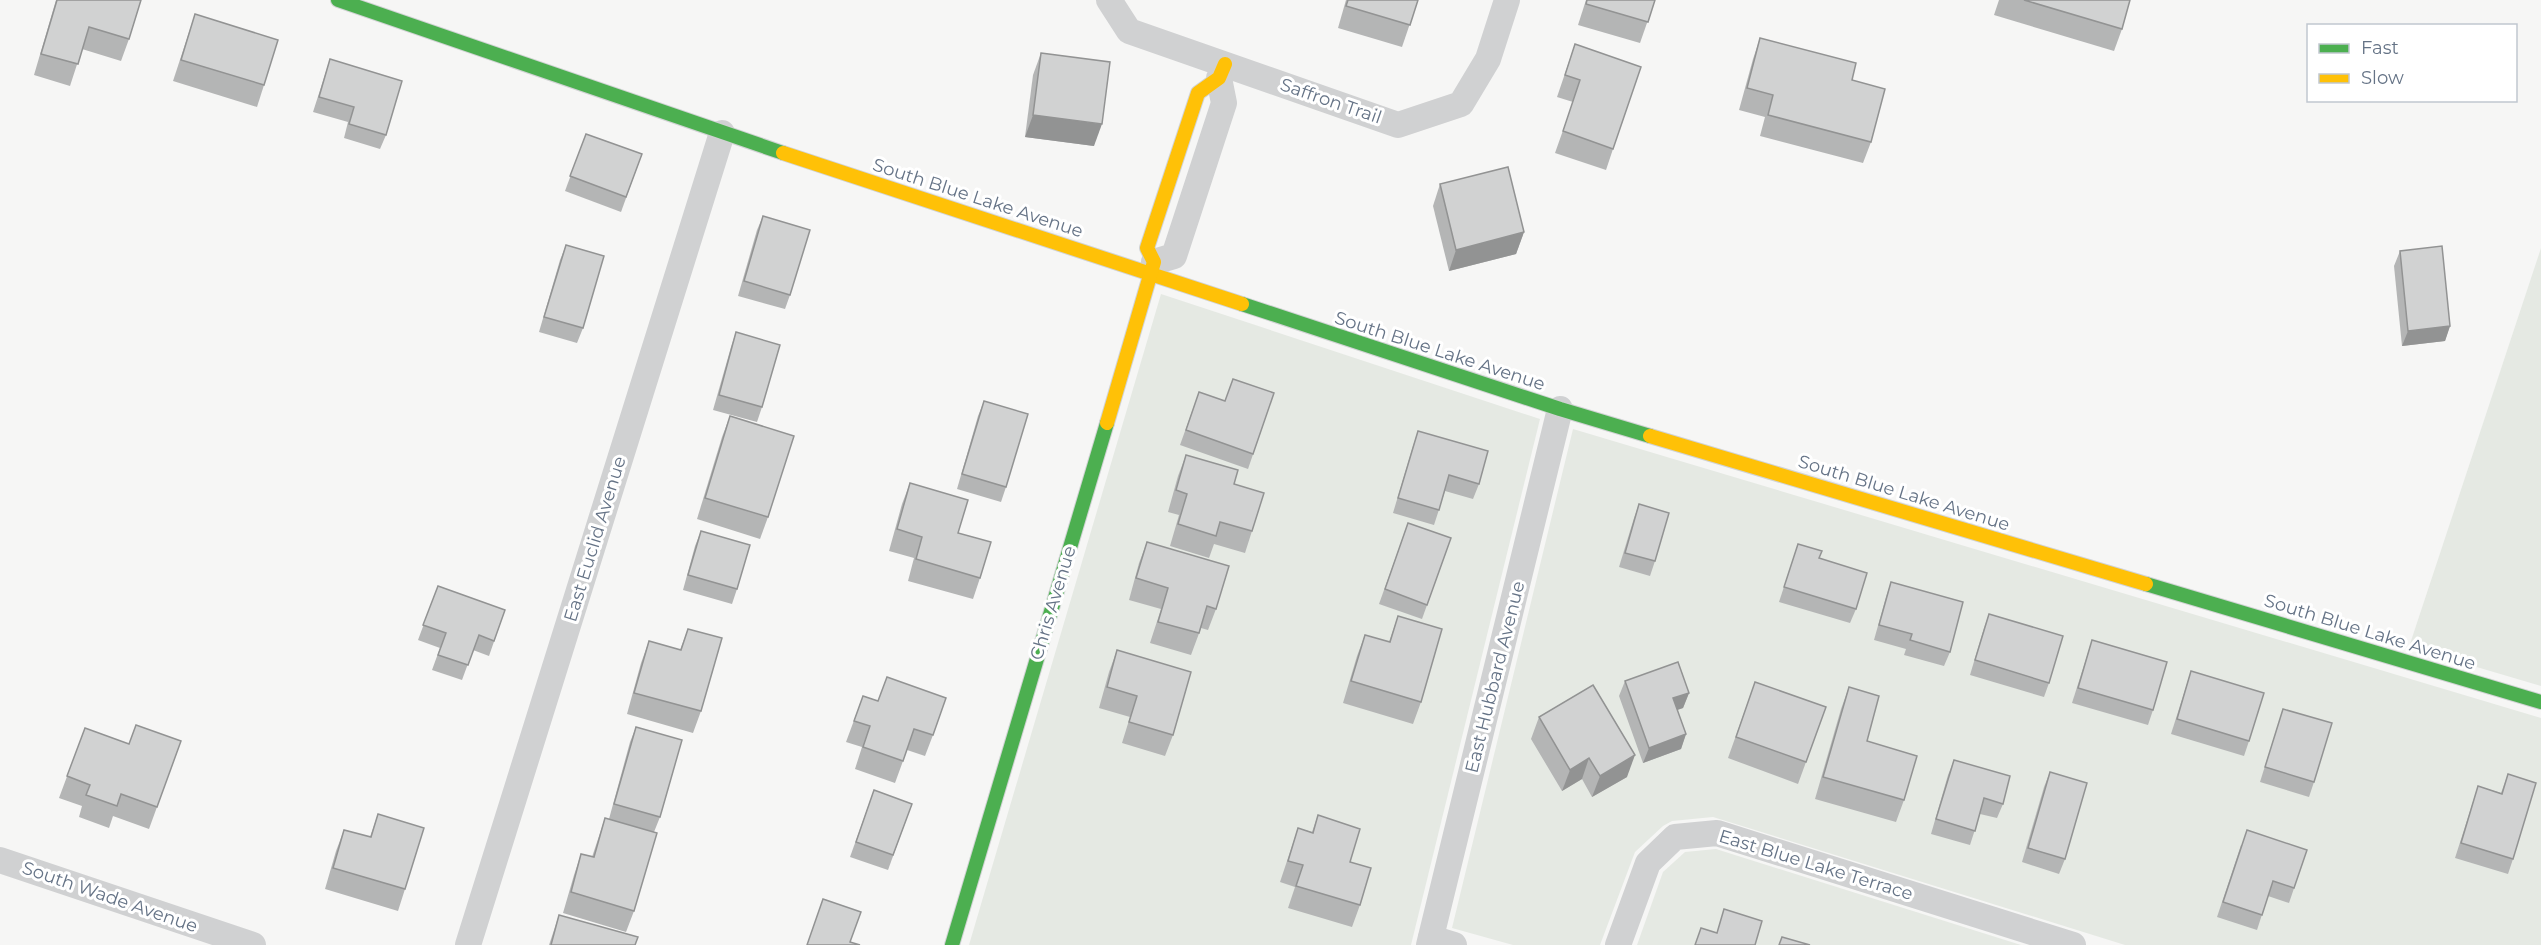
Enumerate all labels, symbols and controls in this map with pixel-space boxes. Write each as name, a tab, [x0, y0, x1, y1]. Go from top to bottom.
legend	[2307, 24, 2517, 102]
text: Fast	[2361, 37, 2399, 59]
text: Slow	[2361, 67, 2404, 89]
street label: Saffron Trail	[1277, 73, 1385, 129]
street label: South Blue Lake Avenue	[870, 154, 1086, 242]
street label: South Blue Lake Avenue	[1332, 307, 1548, 395]
street label: South Blue Lake Avenue	[1796, 450, 2012, 536]
street label: East Euclid Avenue	[559, 453, 631, 624]
street label: Chris Avenue	[1025, 543, 1081, 663]
street label: East Hubbard Avenue	[1461, 579, 1530, 775]
street label: South Blue Lake Avenue	[2262, 589, 2478, 675]
street label: East Blue Lake Terrace	[1716, 825, 1916, 905]
street label: South Wade Avenue	[19, 857, 201, 937]

